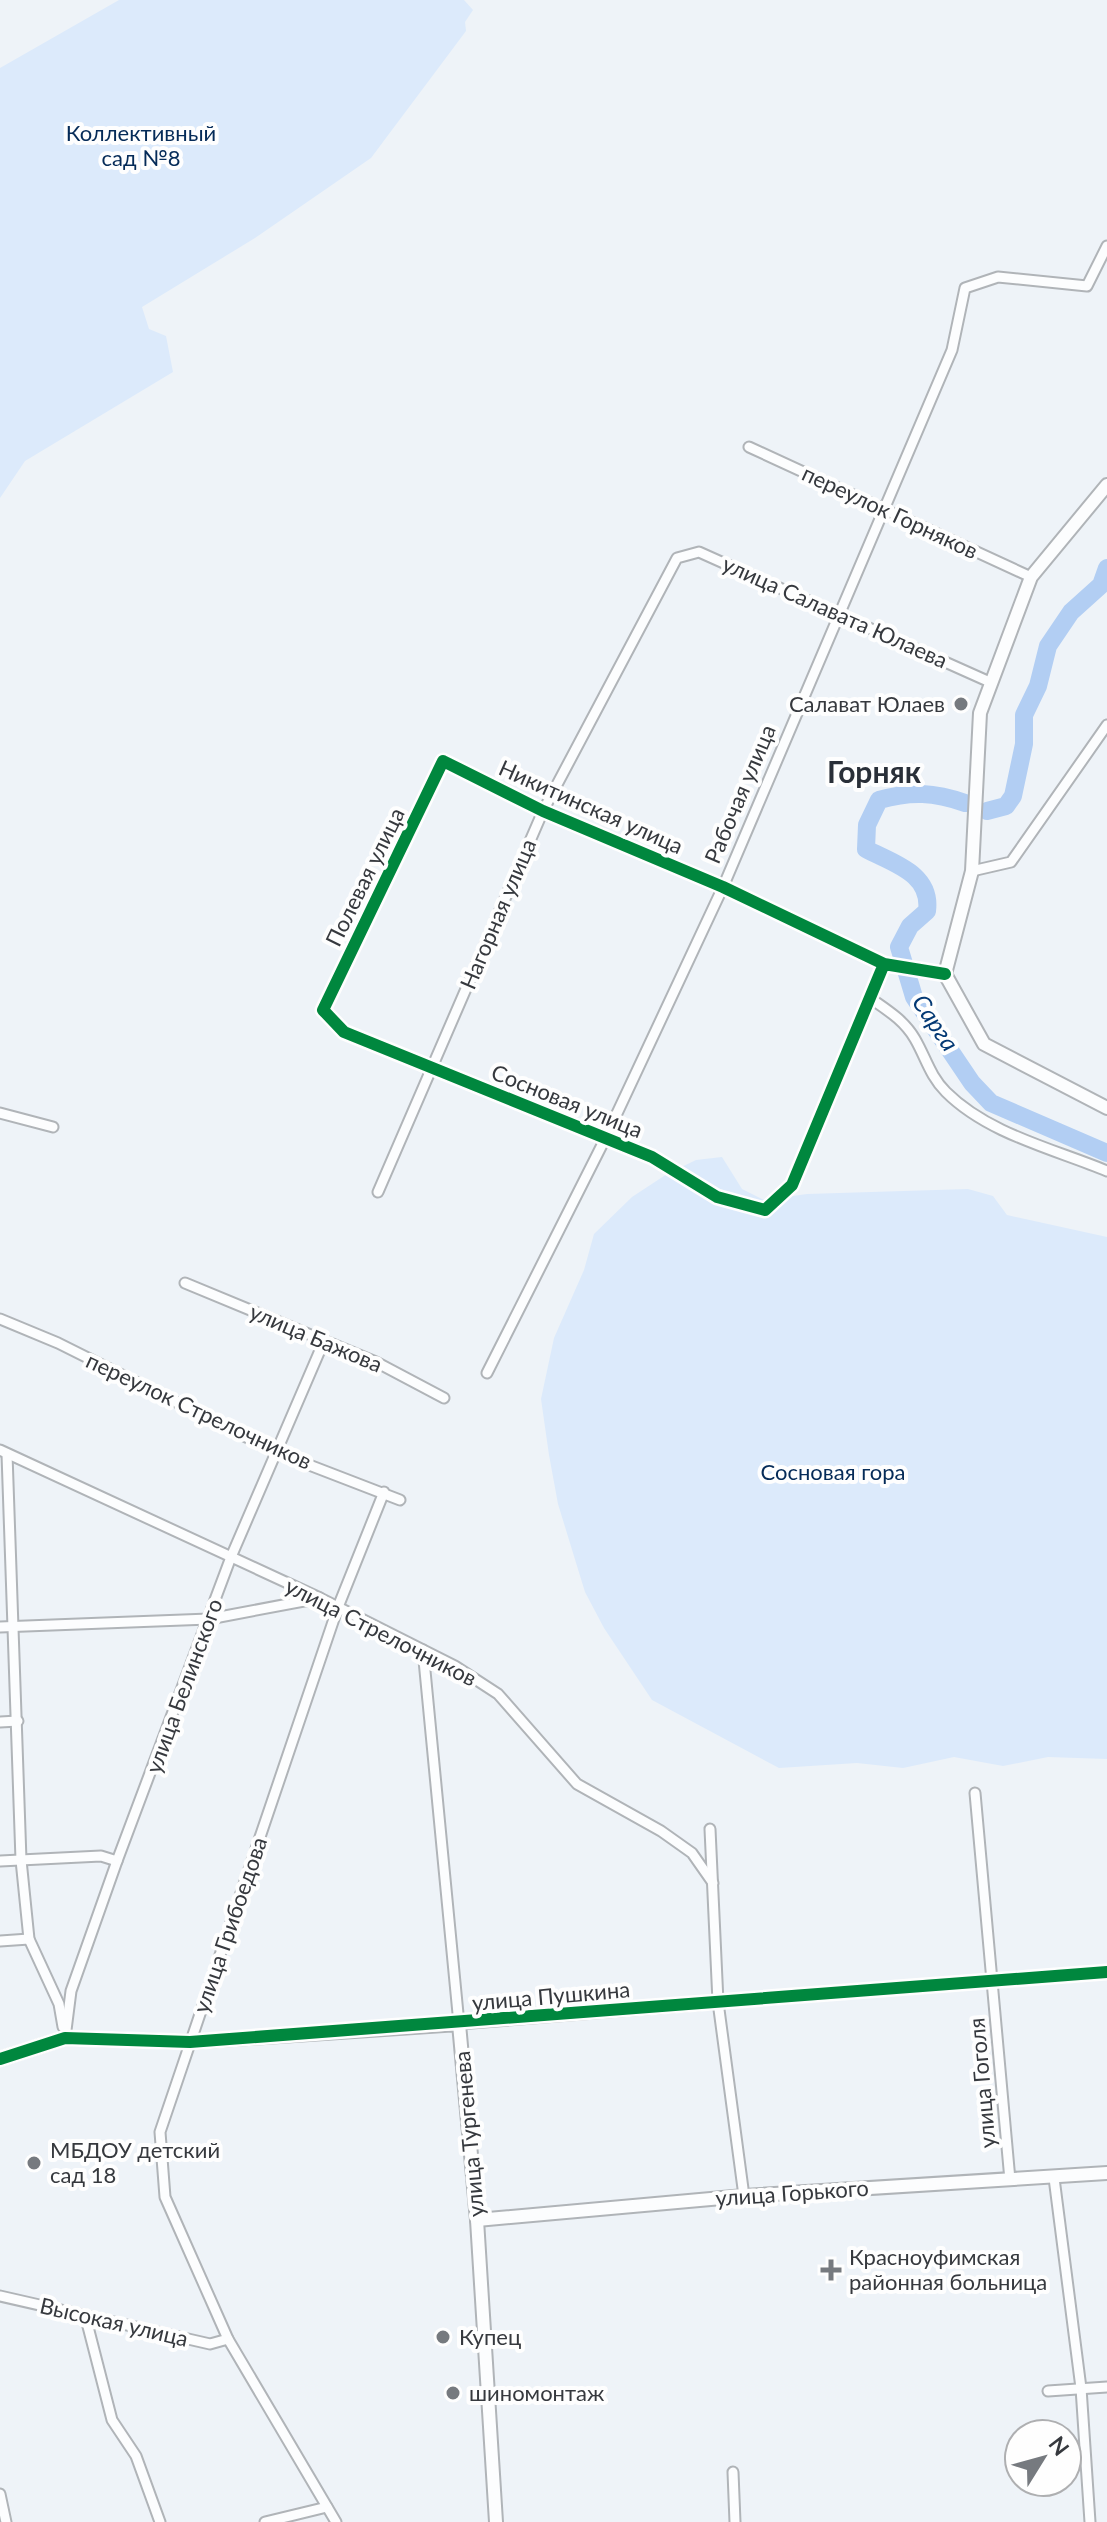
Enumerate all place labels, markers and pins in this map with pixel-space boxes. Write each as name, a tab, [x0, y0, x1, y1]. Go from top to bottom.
place label: Салават Юлаев	[789, 690, 945, 717]
marker: Салават Юлаев	[952, 695, 970, 713]
place label: МБДОУ детский сад 18	[50, 2136, 220, 2188]
marker: МБДОУ детский сад 18	[25, 2154, 43, 2172]
place label: Красноуфимская районная больница	[849, 2243, 1047, 2295]
marker: Красноуфимская районная больница	[820, 2259, 842, 2281]
place label: Купец	[459, 2323, 521, 2350]
marker: Купец	[434, 2328, 452, 2346]
place label: шиномонтаж	[469, 2379, 605, 2406]
marker: шиномонтаж	[444, 2384, 462, 2402]

